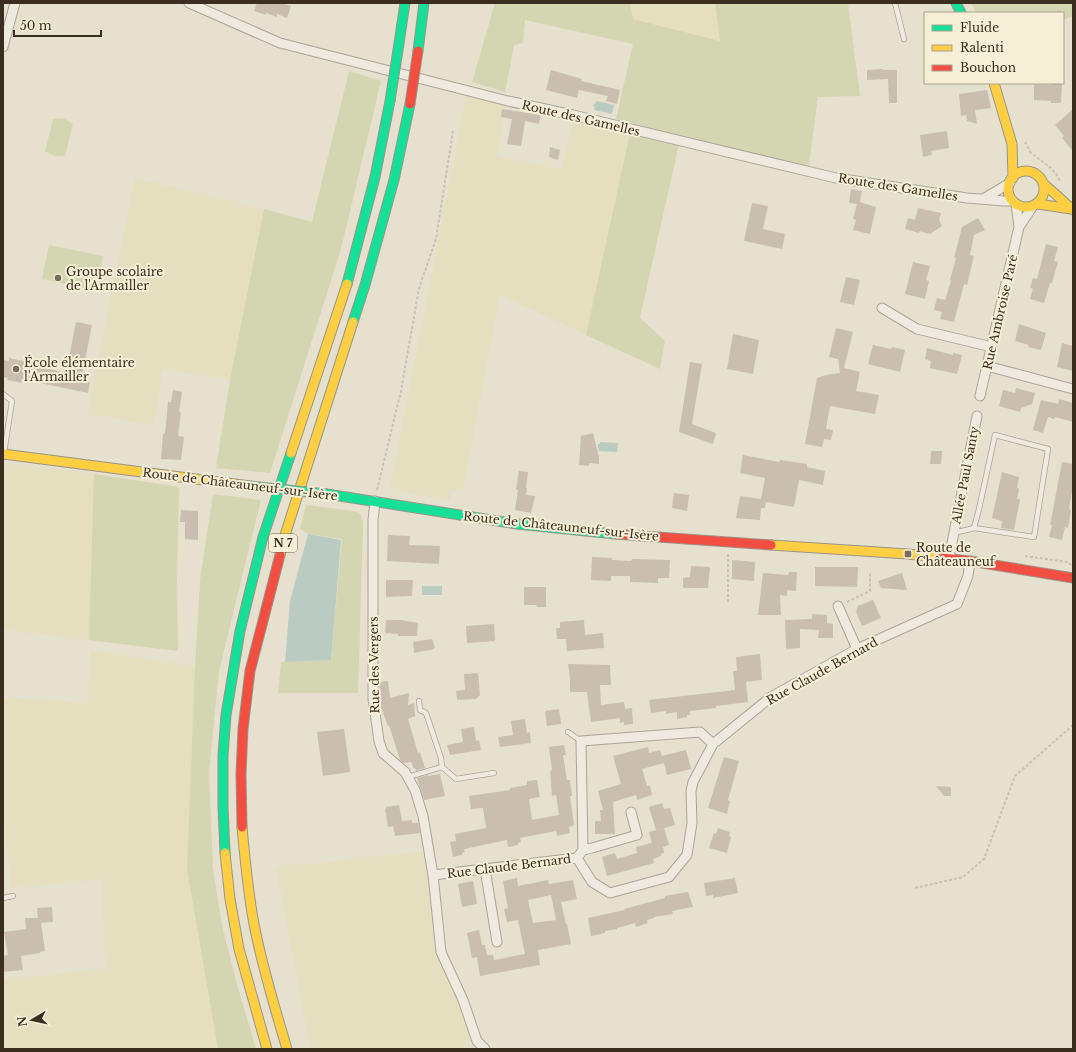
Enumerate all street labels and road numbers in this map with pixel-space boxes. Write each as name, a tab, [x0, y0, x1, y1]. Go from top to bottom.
street label: Route des Gamelles	[520, 97, 642, 139]
street label: Route des Gamelles	[837, 170, 959, 204]
street label: Rue Ambroise Paré	[979, 253, 1021, 371]
street label: Allée Paul Santy	[948, 425, 982, 526]
street label: Route de Châteauneuf-sur-Isère	[142, 465, 339, 503]
street label: Route de Châteauneuf-sur-Isère	[462, 508, 660, 544]
road number: N 7	[269, 534, 297, 552]
street label: Rue des Vergers	[366, 616, 382, 714]
street label: Rue Claude Bernard	[764, 634, 880, 708]
street label: Rue Claude Bernard	[446, 851, 572, 881]

